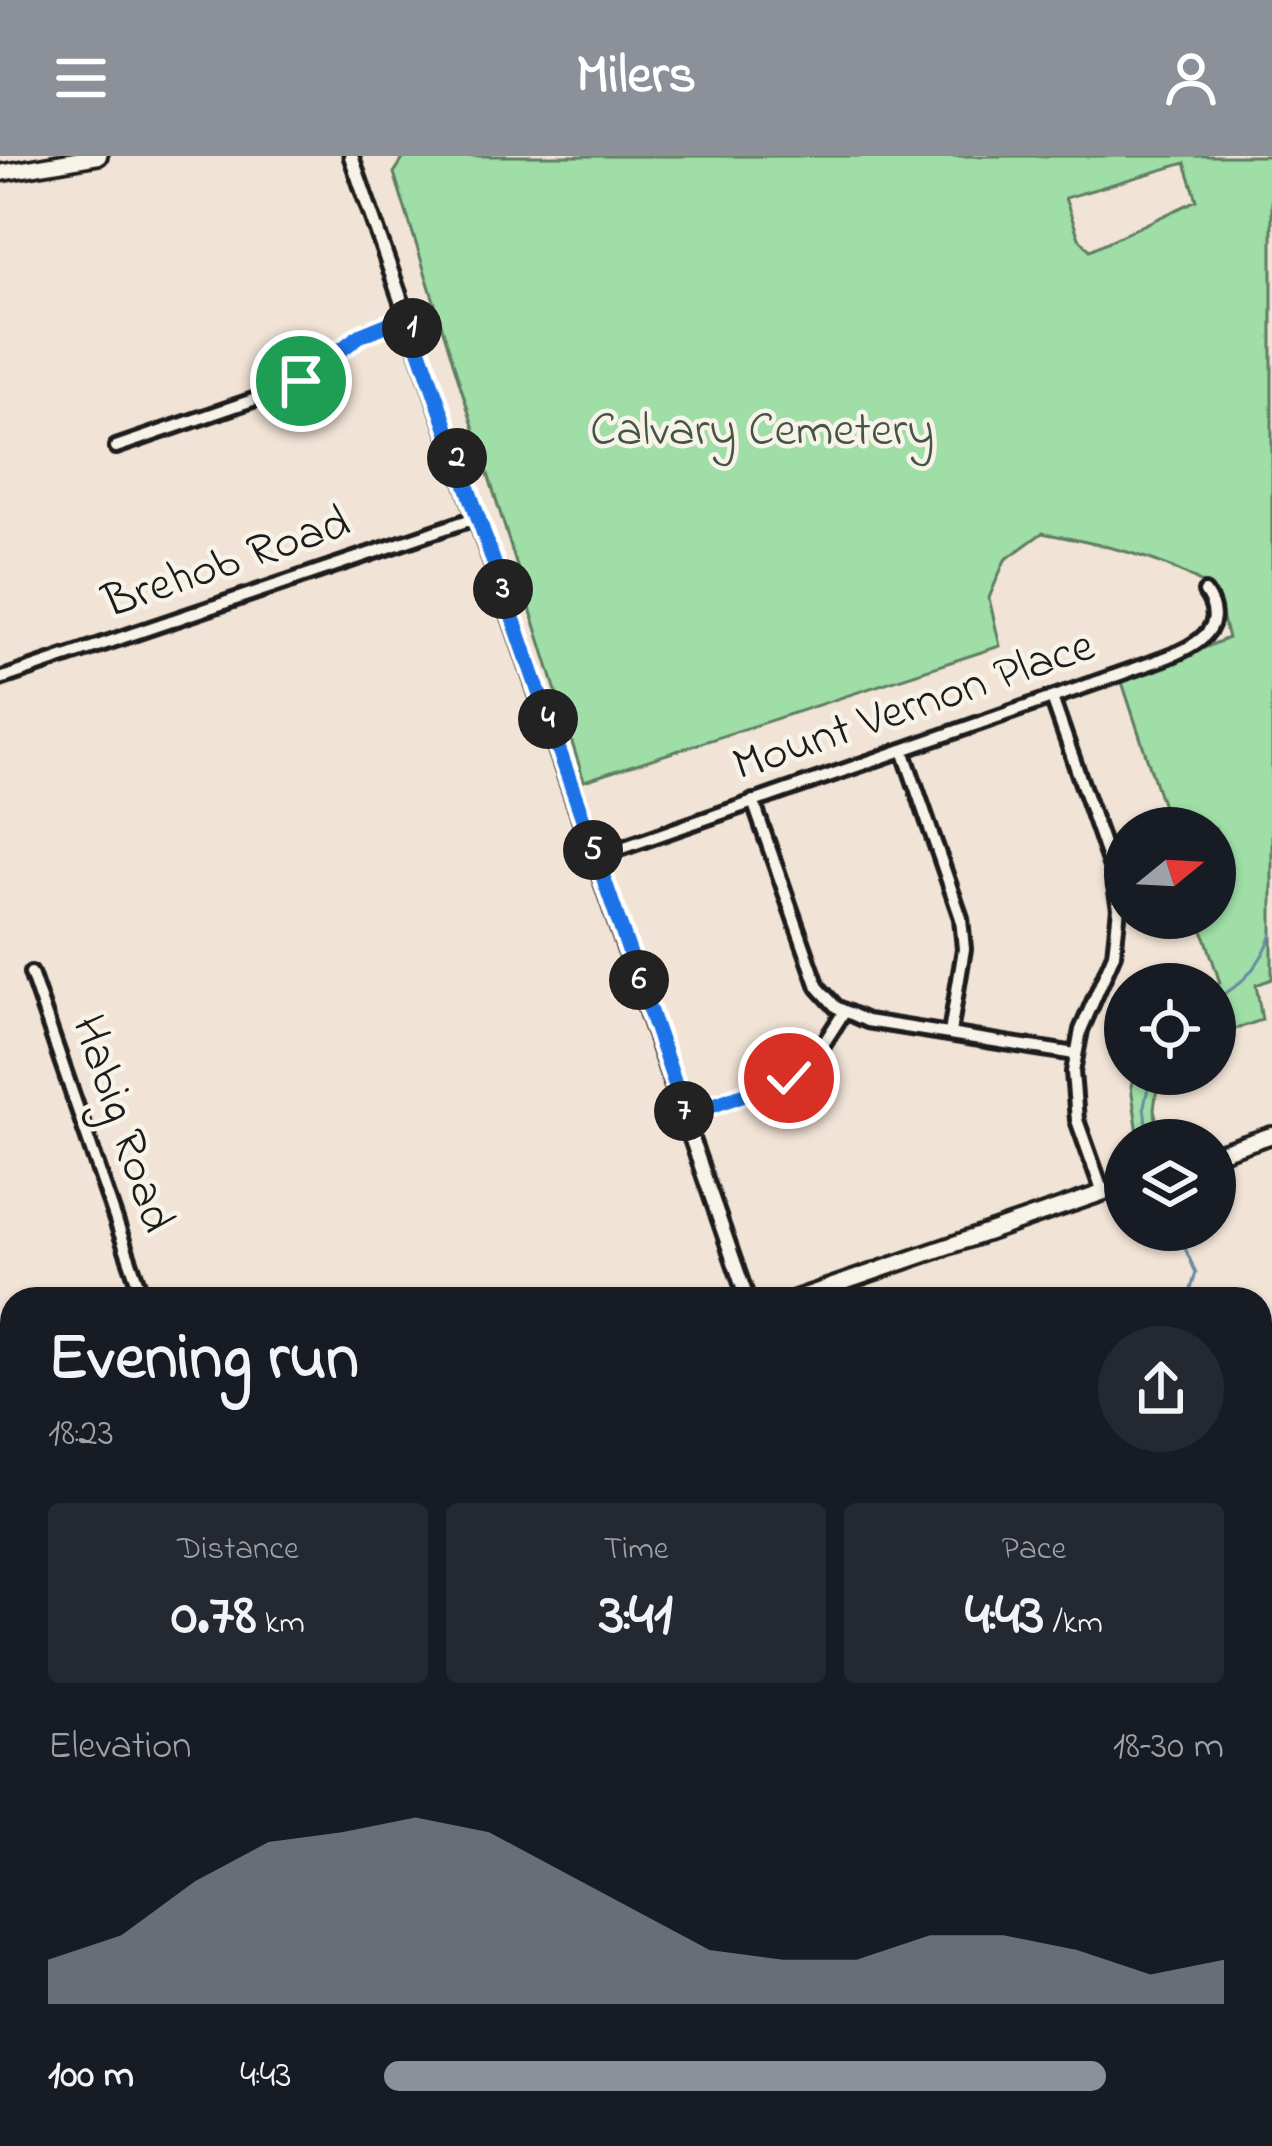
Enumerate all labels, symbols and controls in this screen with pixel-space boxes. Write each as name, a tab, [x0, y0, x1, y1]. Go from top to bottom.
text: Milers	[576, 39, 696, 117]
icon: menu	[48, 45, 114, 111]
icon: person	[1158, 45, 1224, 111]
pin: 1	[382, 298, 442, 358]
text: 1	[407, 304, 417, 352]
pin	[250, 330, 352, 432]
icon: arrive	[268, 348, 334, 414]
park label: Calvary Cemetery	[590, 397, 934, 467]
pin: 2	[427, 428, 487, 488]
text: 2	[449, 434, 465, 482]
street label: Brehob Road	[93, 489, 360, 639]
pin: 3	[473, 559, 533, 619]
text: 3	[496, 565, 510, 613]
street label: Mount Vernon Place	[724, 612, 1105, 802]
pin: 4	[518, 689, 578, 749]
text: 4	[541, 695, 555, 743]
north arrow	[1104, 807, 1236, 939]
map controls	[1104, 807, 1236, 1251]
pin: 5	[563, 820, 623, 880]
text: 5	[584, 826, 602, 874]
pin: 6	[609, 950, 669, 1010]
text: 6	[632, 956, 646, 1004]
button: locate	[1104, 963, 1236, 1095]
street label: Habig Road	[50, 1006, 191, 1242]
pin	[738, 1027, 840, 1129]
icon: check	[756, 1045, 822, 1111]
pin: 7	[654, 1081, 714, 1141]
text: 7	[677, 1087, 691, 1135]
button: layers	[1104, 1119, 1236, 1251]
text: Evening run	[48, 1313, 359, 1409]
button: share	[1098, 1326, 1224, 1452]
text: 18:23	[48, 1406, 114, 1463]
text: Distance	[177, 1526, 299, 1574]
text: Time	[603, 1526, 669, 1574]
text: Pace	[1002, 1526, 1066, 1574]
text: 0.78	[171, 1574, 257, 1661]
text: 3:41	[599, 1574, 673, 1661]
text: 4:43	[965, 1574, 1044, 1661]
text: km	[257, 1600, 305, 1648]
text: /km	[1044, 1600, 1103, 1648]
text: Elevation	[48, 1719, 191, 1776]
text: 18–30 m	[1113, 1719, 1224, 1776]
text: 100 m	[48, 2048, 134, 2105]
text: 4:43	[240, 2048, 292, 2105]

